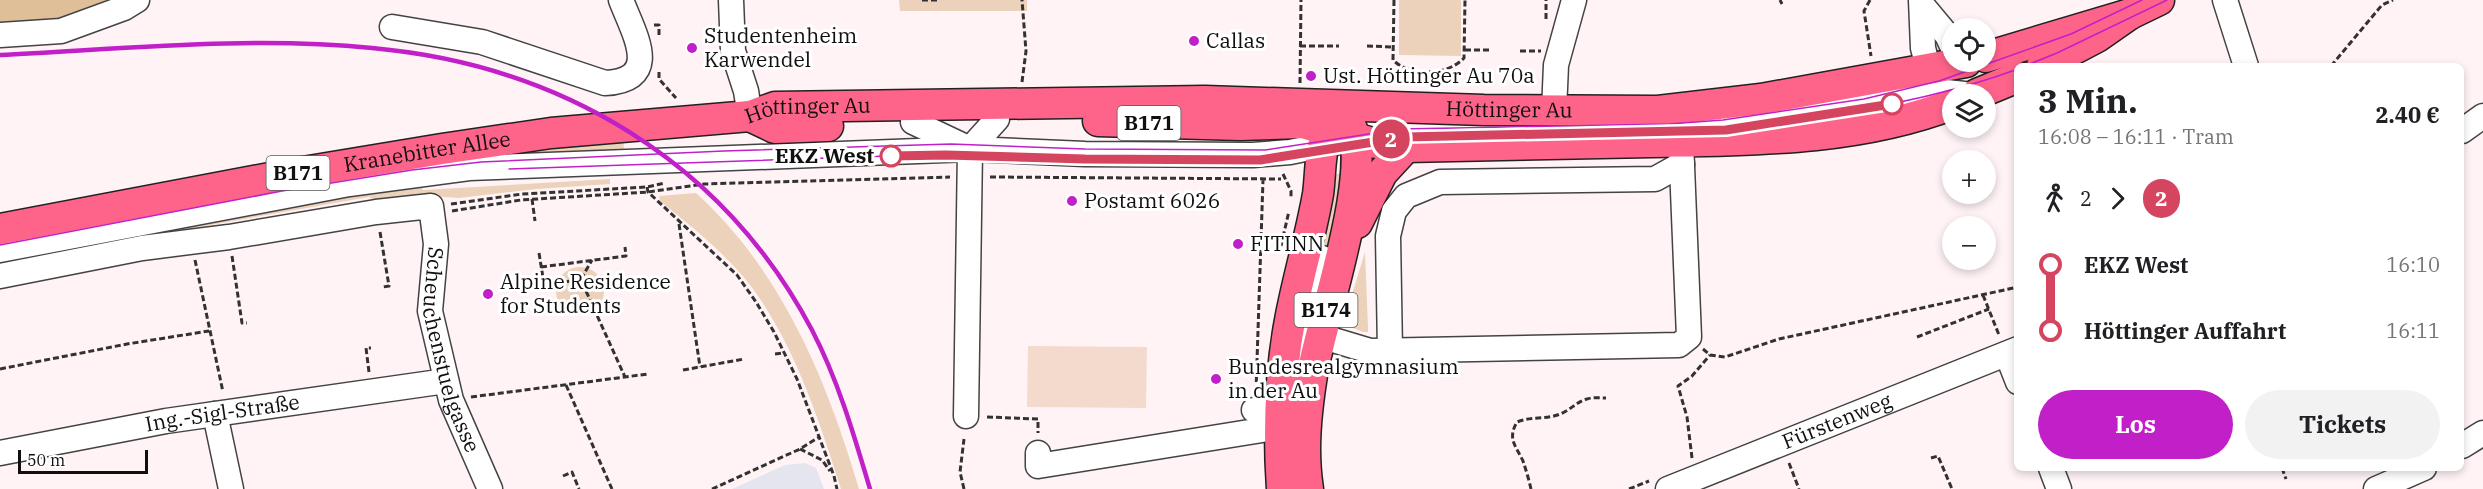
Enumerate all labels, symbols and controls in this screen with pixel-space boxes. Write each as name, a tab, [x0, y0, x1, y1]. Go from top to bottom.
map controls	[1942, 18, 1996, 270]
button: locate	[1942, 18, 1996, 72]
place label: Studentenheim Karwendel	[704, 21, 857, 73]
place label: Callas	[1206, 26, 1265, 54]
marker: Callas	[1187, 34, 1201, 48]
marker: Studentenheim Karwendel	[685, 41, 699, 55]
place label: Ust. Höttinger Au 70a	[1323, 61, 1535, 89]
marker: Ust. Höttinger Au 70a	[1304, 69, 1318, 83]
text: 3 Min.	[2038, 79, 2138, 122]
button: layers	[1942, 84, 1996, 138]
street label: Höttinger Au	[741, 91, 871, 130]
unlabelled marker	[1881, 93, 1903, 115]
street label: Höttinger Au	[1445, 94, 1573, 124]
text: 2.40 €	[2375, 100, 2440, 129]
road number: B171	[1118, 106, 1180, 140]
line badge: 2	[1372, 120, 1410, 158]
text: 16:08 – 16:11 · Tram	[2038, 123, 2234, 150]
street label: Kranebitter Allee	[341, 124, 512, 178]
text: 2	[1385, 125, 1397, 153]
place label: EKZ West	[775, 141, 874, 169]
marker: EKZ West	[880, 145, 902, 167]
button: +	[1942, 150, 1996, 204]
road number: B171	[266, 156, 330, 190]
icon: walk	[2038, 182, 2071, 215]
icon: forward	[2101, 182, 2134, 215]
text: 2	[2155, 184, 2168, 212]
text: 2	[2080, 185, 2092, 212]
place label: Postamt 6026	[1084, 186, 1220, 214]
marker: Postamt 6026	[1065, 194, 1079, 208]
button: −	[1942, 216, 1996, 270]
place label: FITINN	[1250, 229, 1324, 257]
marker: FITINN	[1231, 237, 1245, 251]
street label: Scheuchenstuelgasse	[416, 246, 487, 457]
text: EKZ West	[2084, 250, 2188, 279]
text: 16:10	[2386, 251, 2440, 278]
place label: Alpine Residence for Students	[500, 267, 671, 319]
marker: Alpine Residence for Students	[481, 287, 495, 301]
road number: B174	[1294, 293, 1358, 327]
text: Höttinger Auffahrt	[2084, 316, 2286, 345]
text: 16:11	[2386, 317, 2440, 344]
place label: Bundesrealgymnasium in der Au	[1228, 352, 1459, 404]
marker: Bundesrealgymnasium in der Au	[1209, 372, 1223, 386]
street label: Fürstenweg	[1778, 386, 1896, 455]
street label: Ing.-Sigl-Straße	[143, 387, 301, 438]
button: Los	[2038, 390, 2233, 459]
button: Tickets	[2245, 390, 2440, 459]
scale bar	[18, 447, 148, 474]
text: 50 m	[27, 450, 65, 470]

